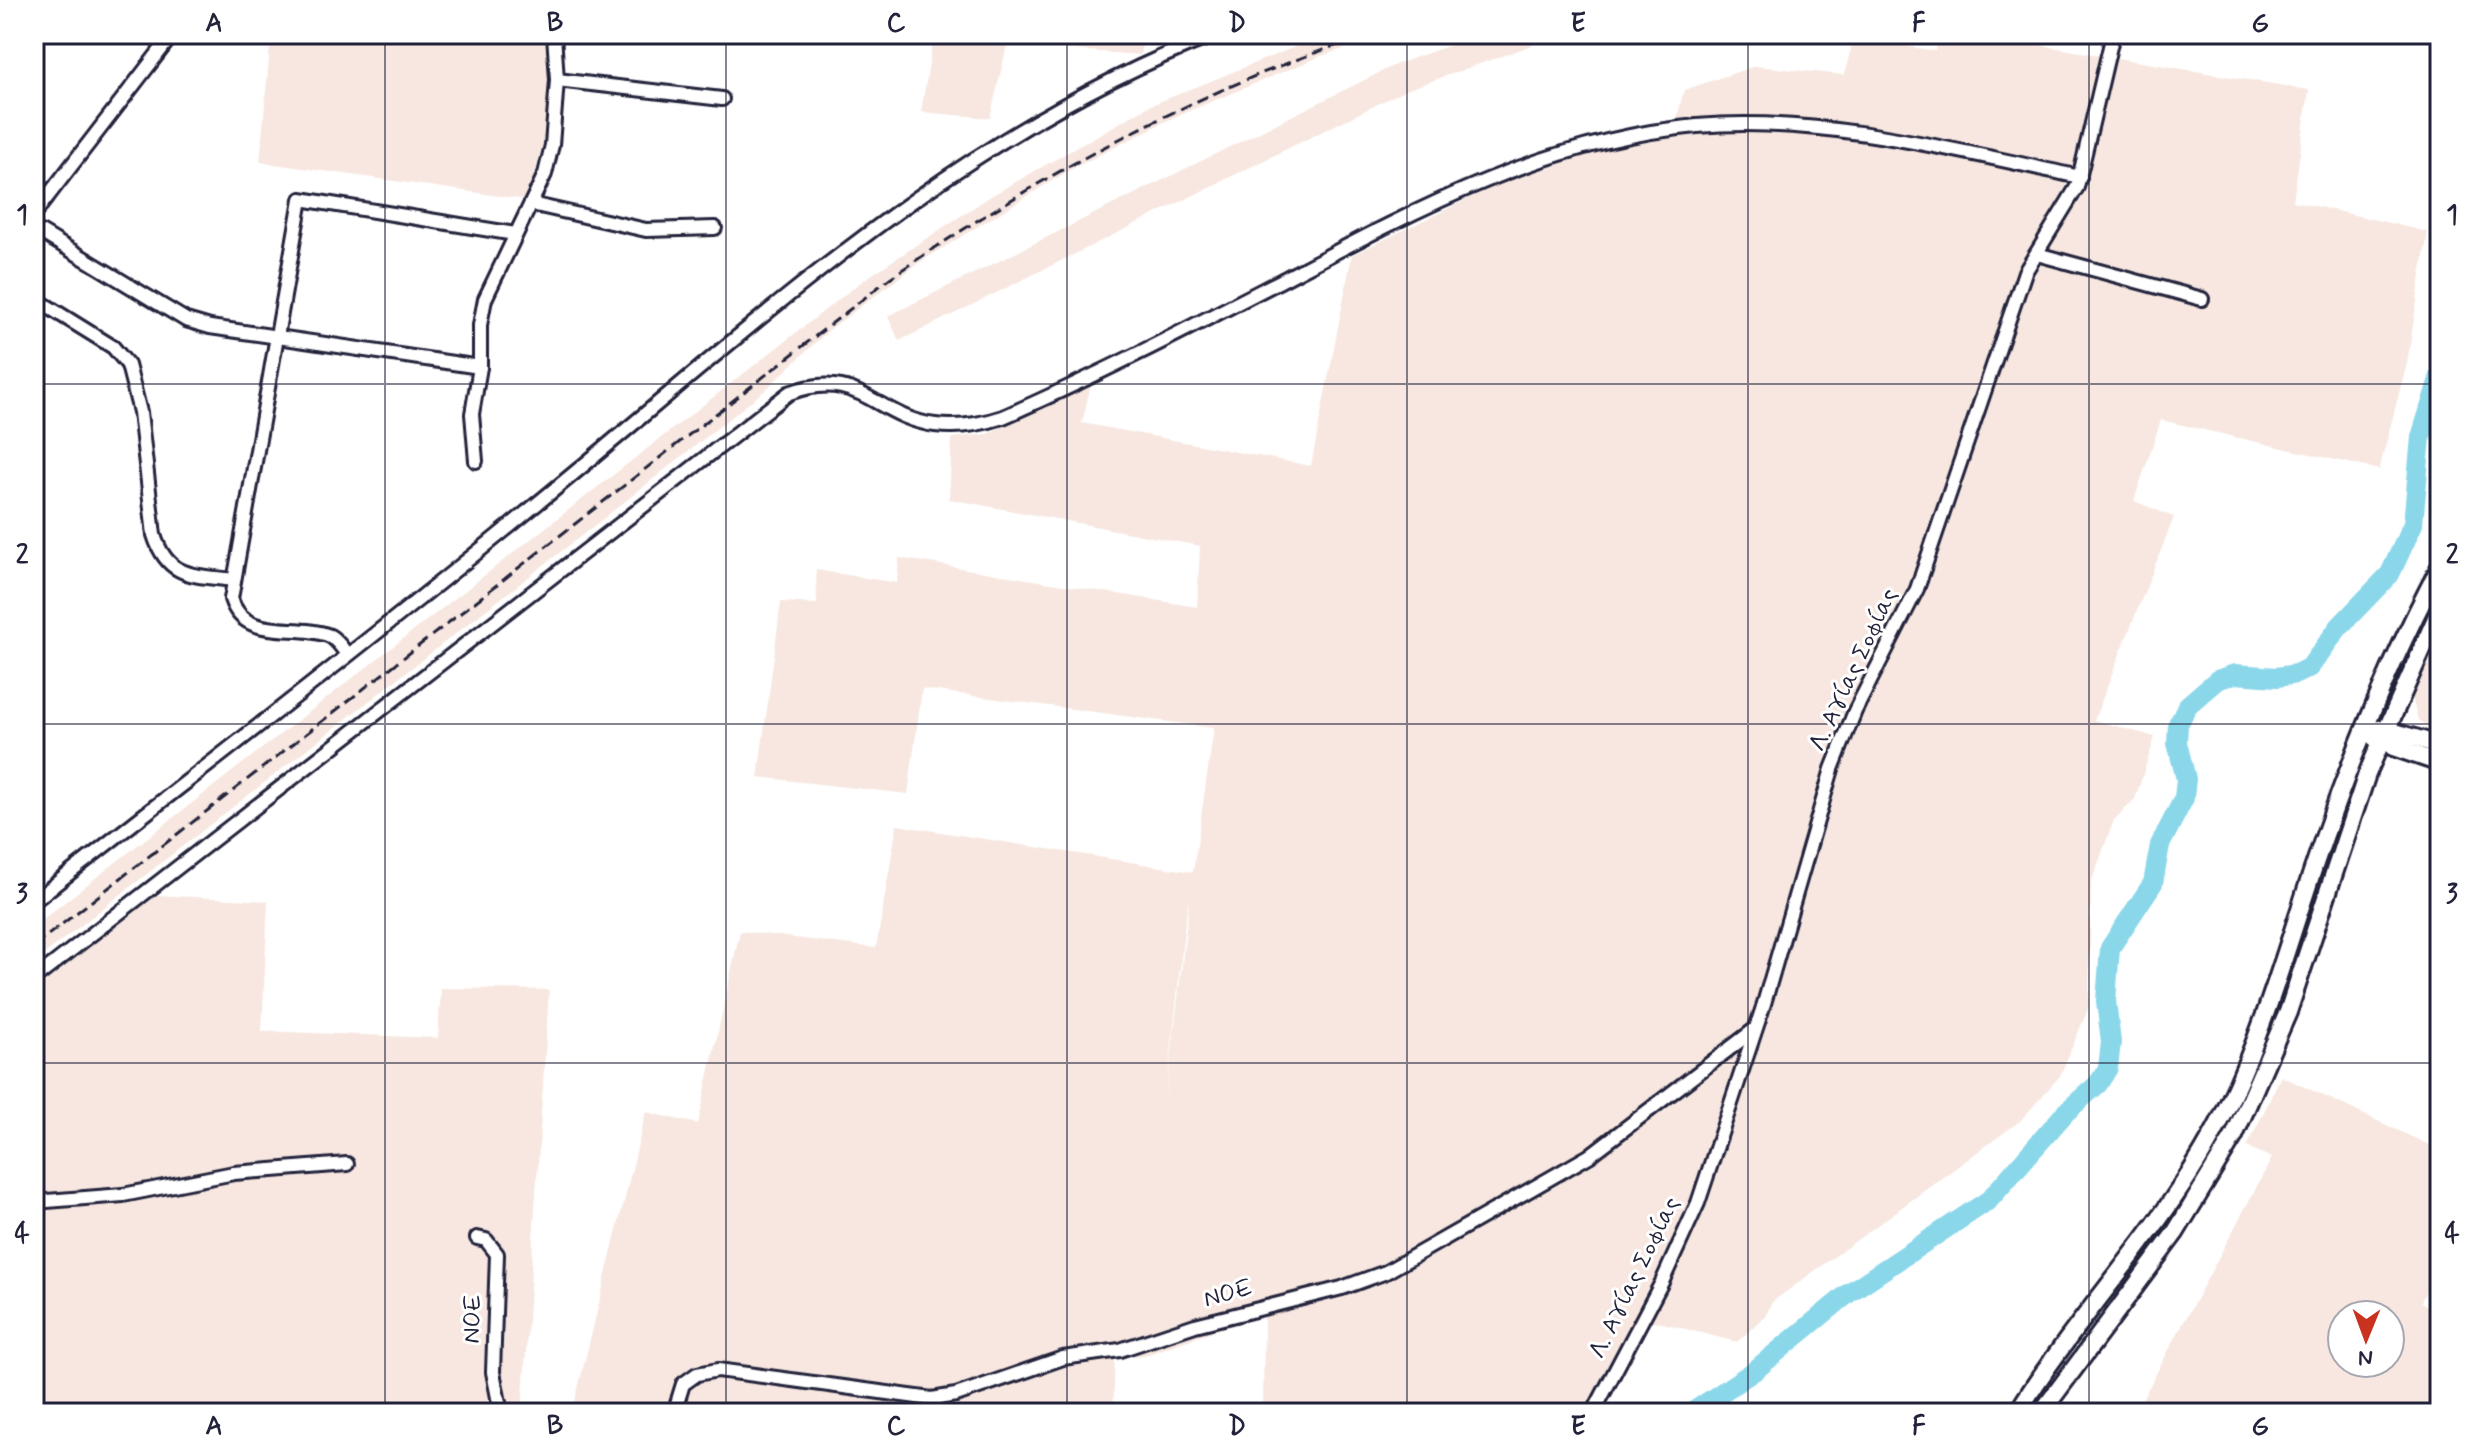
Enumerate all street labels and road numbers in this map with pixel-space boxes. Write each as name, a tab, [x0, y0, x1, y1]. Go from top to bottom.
street label: Λ. Αγίας Σοφίας	[1803, 584, 1905, 756]
street label: Λ. Αγίας Σοφίας	[1582, 1192, 1688, 1364]
street label: NOE	[1200, 1273, 1256, 1315]
street label: NOE	[457, 1294, 489, 1344]

